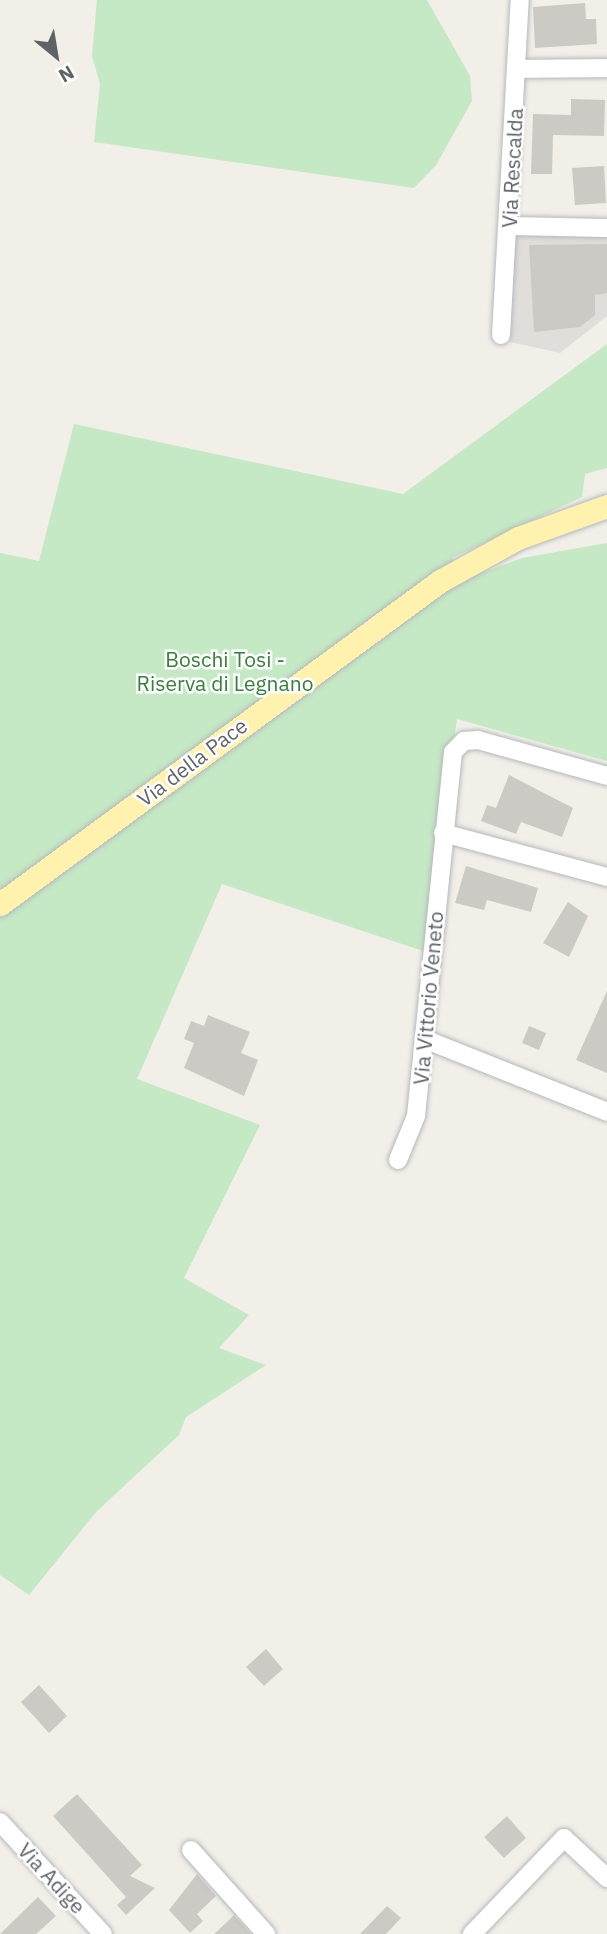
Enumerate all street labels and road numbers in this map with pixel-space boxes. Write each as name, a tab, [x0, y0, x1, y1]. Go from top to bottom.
street label: Via Rescalda	[496, 107, 528, 229]
street label: Via della Pace	[132, 712, 252, 812]
street label: Via Vittorio Veneto	[408, 910, 448, 1086]
street label: Via Adige	[13, 1837, 91, 1919]

